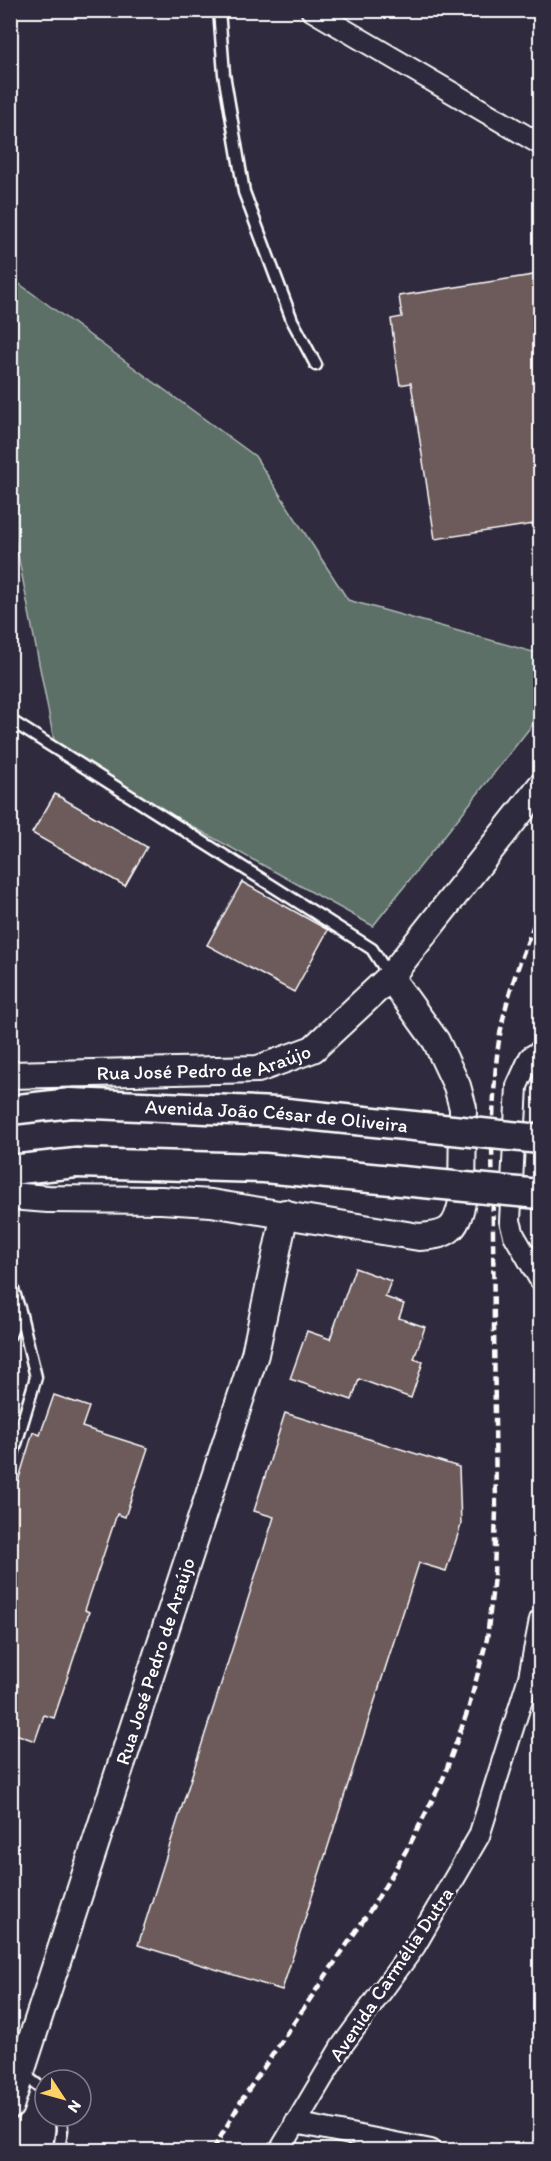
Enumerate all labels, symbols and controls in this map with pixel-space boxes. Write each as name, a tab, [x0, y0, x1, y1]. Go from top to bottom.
street label: Rua José Pedro de Araújo	[96, 1039, 314, 1085]
street label: Avenida João César de Oliveira	[145, 1094, 409, 1137]
street label: Rua José Pedro de Araújo	[110, 1554, 200, 1768]
street label: Avenida Carmélia Dutra	[324, 1882, 458, 2066]
north arrow	[33, 2068, 93, 2128]
text: N	[64, 2097, 86, 2116]

